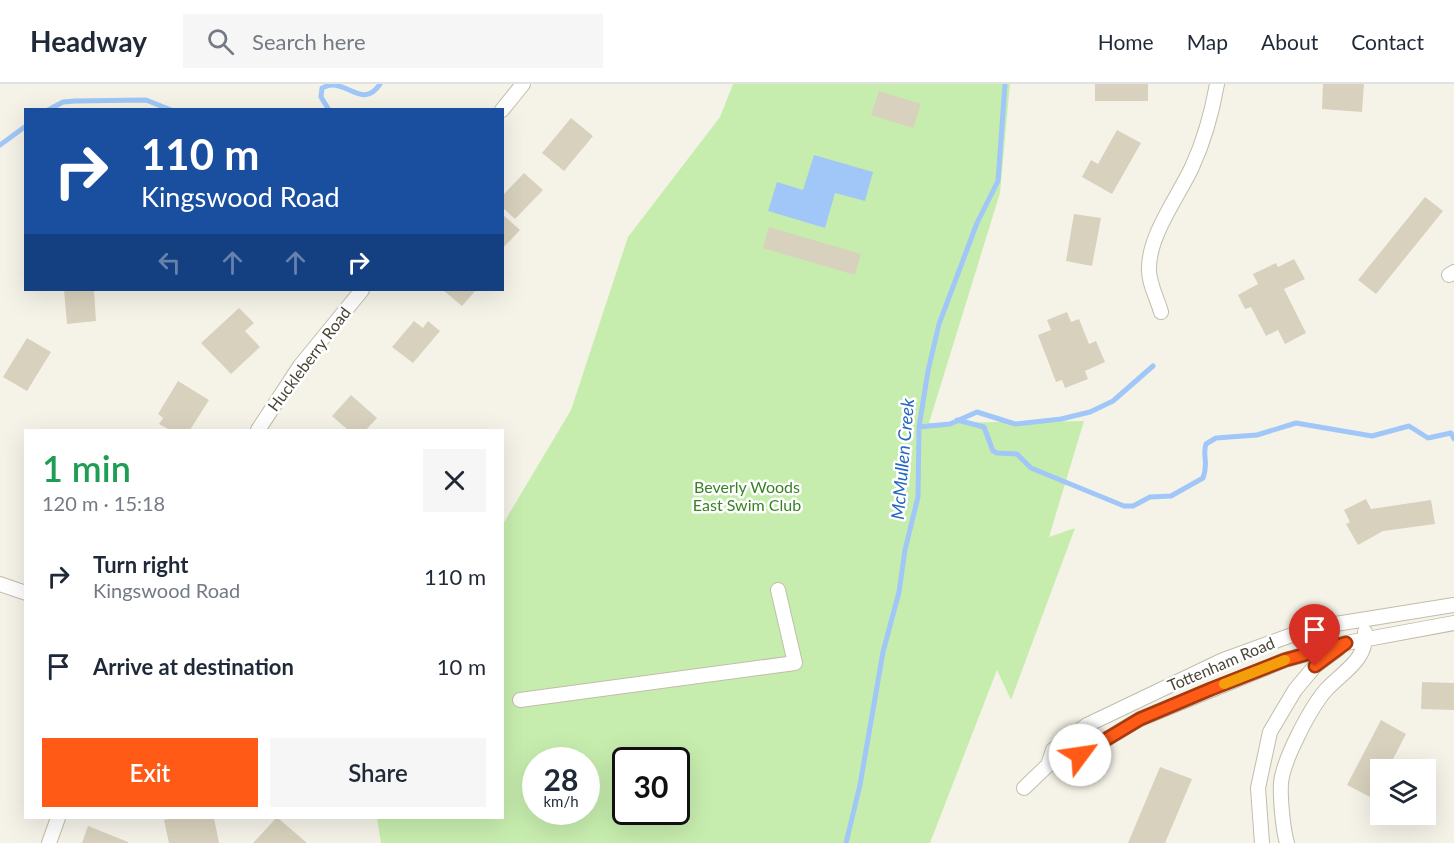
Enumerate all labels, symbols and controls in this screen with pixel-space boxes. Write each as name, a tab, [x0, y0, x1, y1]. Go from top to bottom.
search box	[183, 14, 603, 68]
text: Headway	[30, 24, 147, 58]
icon: search	[204, 25, 237, 58]
text: Search here	[252, 28, 366, 55]
text: Home	[1098, 29, 1154, 54]
text: Map	[1187, 29, 1228, 54]
text: About	[1261, 29, 1318, 54]
text: Contact	[1351, 29, 1424, 54]
text: 110 m	[141, 129, 259, 179]
icon: right	[42, 132, 120, 210]
text: Kingswood Road	[141, 180, 340, 213]
icon: left	[153, 246, 186, 279]
icon: ahead	[216, 246, 249, 279]
icon: ahead	[279, 246, 312, 279]
icon: right	[342, 246, 375, 279]
street label: Huckleberry Road	[263, 303, 354, 415]
water label: McMullen Creek	[886, 397, 918, 520]
text: 1 min	[42, 446, 131, 490]
button: close	[423, 449, 486, 512]
park label: Beverly Woods East Swim Club	[693, 477, 801, 514]
text: 120 m · 15:18	[42, 491, 165, 515]
text: Turn right	[93, 551, 188, 578]
icon: right	[42, 560, 75, 593]
text: 110 m	[424, 563, 486, 590]
text: Kingswood Road	[93, 578, 240, 602]
pin	[1289, 604, 1340, 666]
icon: arrive	[1298, 613, 1331, 646]
street label: Tottenham Road	[1164, 632, 1277, 695]
icon: arrive	[42, 650, 75, 683]
text: Arrive at destination	[93, 653, 294, 680]
text: 10 m	[437, 653, 486, 680]
position arrow	[1048, 723, 1112, 787]
button: Exit	[42, 738, 258, 807]
button: Share	[270, 738, 486, 807]
speed limit sign: 30	[612, 747, 690, 825]
map controls	[1370, 759, 1436, 825]
button: layers	[1370, 759, 1436, 825]
text: 28	[544, 761, 578, 797]
text: km/h	[543, 792, 579, 810]

